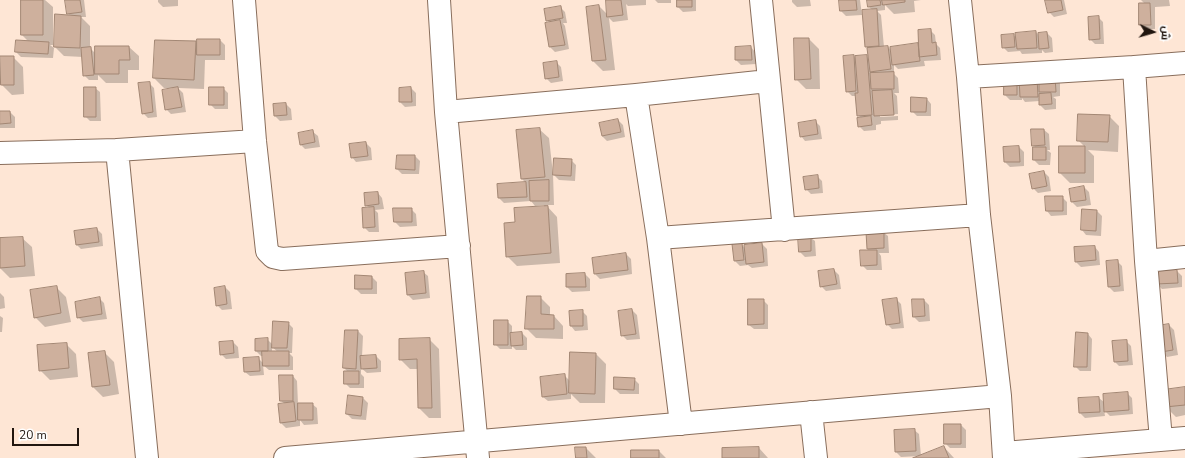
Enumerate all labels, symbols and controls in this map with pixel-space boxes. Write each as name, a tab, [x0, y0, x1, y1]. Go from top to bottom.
north arrow	[1133, 12, 1173, 52]
text: ش	[1157, 25, 1174, 41]
scale bar	[14, 420, 81, 446]
text: 20 m	[19, 427, 47, 443]

